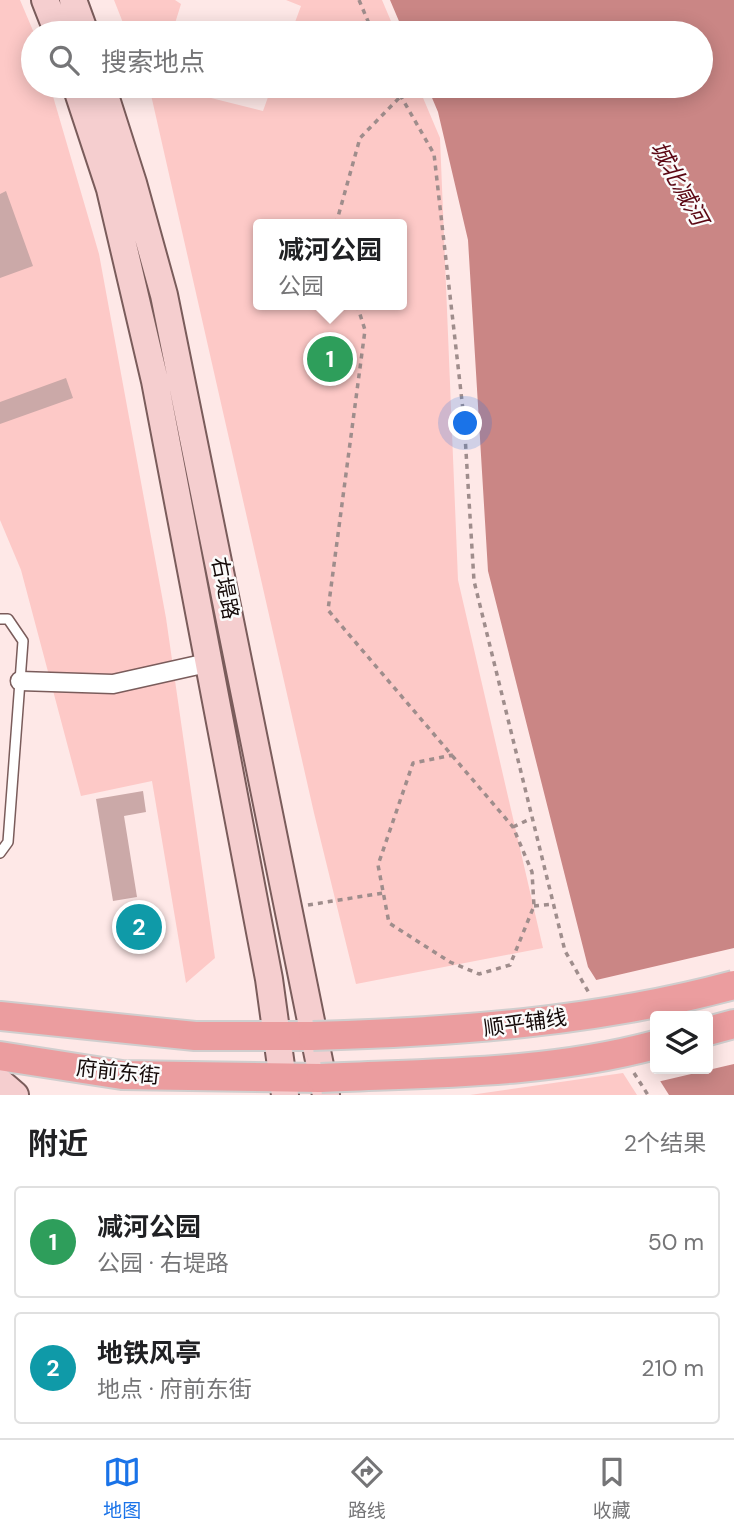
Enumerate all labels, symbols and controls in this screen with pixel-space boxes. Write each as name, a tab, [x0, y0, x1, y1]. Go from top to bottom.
search box	[21, 21, 713, 98]
icon: search	[45, 41, 83, 79]
text: 搜索地点	[101, 45, 205, 79]
water label: 城北减河	[644, 135, 716, 234]
popup	[253, 219, 407, 310]
text: 减河公园	[278, 233, 382, 267]
text: 公园	[278, 271, 324, 301]
pin: 1	[307, 333, 353, 385]
your location	[448, 406, 482, 440]
street label: 右堤路	[205, 554, 245, 622]
pin: 2	[116, 901, 162, 953]
street label: 顺平辅线	[481, 1003, 569, 1043]
map controls	[650, 1011, 713, 1074]
button: layers	[650, 1011, 713, 1074]
street label: 府前东街	[75, 1054, 161, 1090]
text: 附近	[28, 1124, 88, 1163]
text: 2个结果	[624, 1128, 706, 1158]
text: 减河公园	[97, 1210, 201, 1244]
text: 1	[49, 1227, 57, 1257]
text: 50 m	[648, 1227, 704, 1257]
text: 公园 · 右堤路	[97, 1248, 229, 1278]
text: 地铁风亭	[97, 1336, 201, 1370]
text: 2	[46, 1353, 60, 1383]
text: 210 m	[641, 1353, 704, 1383]
text: 地点 · 府前东街	[97, 1374, 252, 1404]
tab: 地图	[103, 1453, 141, 1523]
tab: 路线	[348, 1453, 386, 1523]
tab: 收藏	[593, 1453, 631, 1523]

